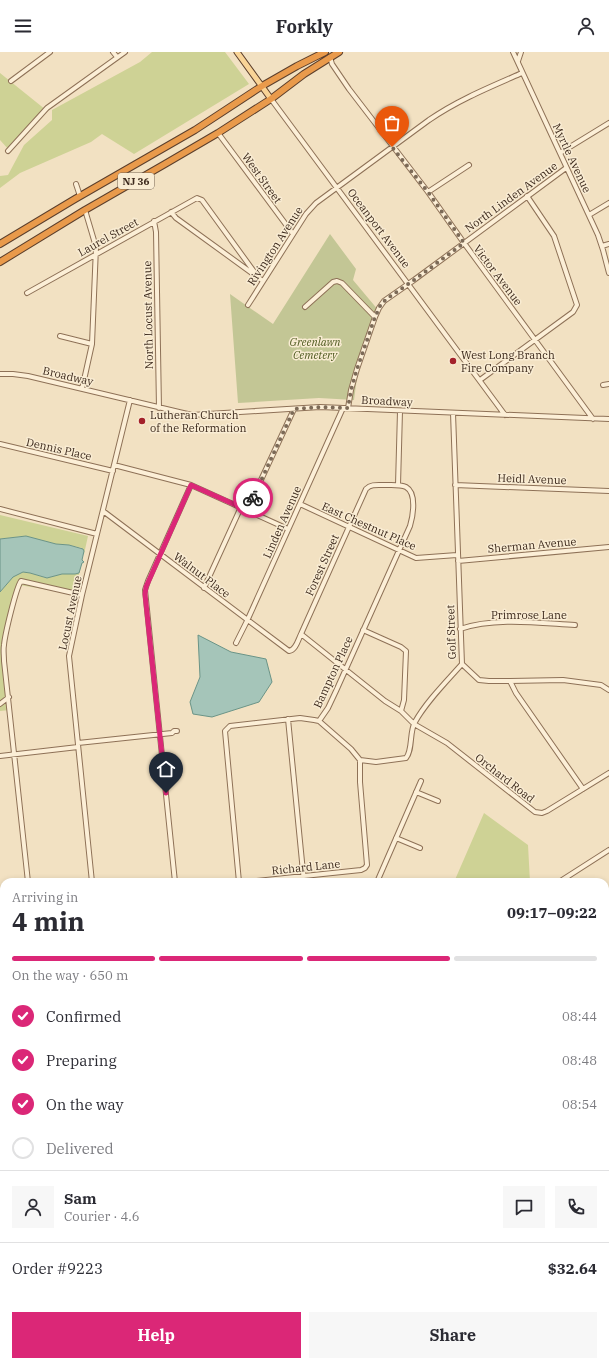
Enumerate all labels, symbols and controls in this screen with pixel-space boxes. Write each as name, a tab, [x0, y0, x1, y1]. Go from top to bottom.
icon: menu	[12, 15, 34, 37]
text: Forkly	[276, 15, 333, 38]
icon: person	[575, 15, 597, 37]
pin	[375, 106, 409, 147]
icon: bag	[381, 112, 403, 134]
street label: Myrtle Avenue	[550, 121, 594, 195]
street label: West Street	[239, 150, 285, 206]
street label: North Linden Avenue	[462, 159, 560, 235]
road number: NJ 36	[118, 173, 154, 189]
street label: Oceanport Avenue	[345, 186, 413, 270]
street label: Rivington Avenue	[244, 204, 306, 288]
street label: Laurel Street	[75, 215, 141, 259]
street label: Victor Avenue	[471, 242, 525, 308]
street label: North Locust Avenue	[140, 260, 156, 369]
park label: Greenlawn Cemetery	[289, 335, 341, 362]
place label: West Long Branch Fire Company	[461, 348, 555, 375]
marker: West Long Branch Fire Company	[448, 356, 458, 366]
street label: Broadway	[41, 363, 95, 389]
street label: Broadway	[361, 393, 413, 409]
place label: Lutheran Church of the Reformation	[150, 408, 247, 435]
marker: Lutheran Church of the Reformation	[137, 416, 147, 426]
street label: Dennis Place	[25, 435, 93, 463]
street label: Heidl Avenue	[497, 471, 567, 487]
courier	[233, 478, 273, 518]
street label: Linden Avenue	[260, 483, 304, 560]
icon: bike	[242, 487, 264, 509]
street label: East Chestnut Place	[320, 499, 418, 553]
street label: Forest Street	[302, 532, 342, 598]
street label: Sherman Avenue	[487, 534, 577, 556]
street label: Walnut Place	[171, 549, 233, 601]
street label: Locust Avenue	[55, 574, 85, 651]
street label: Golf Street	[443, 604, 459, 660]
street label: Primrose Lane	[491, 608, 567, 622]
street label: Bampton Place	[310, 634, 356, 710]
street label: Orchard Road	[472, 750, 538, 806]
pin	[149, 752, 183, 793]
icon: home	[155, 758, 177, 780]
street label: Richard Lane	[271, 856, 341, 878]
text: Arriving in	[12, 889, 78, 906]
text: 09:17–09:22	[507, 903, 597, 922]
text: 4 min	[12, 904, 85, 938]
text: On the way · 650 m	[12, 967, 128, 984]
icon: check	[12, 1005, 34, 1027]
text: Confirmed	[46, 1007, 121, 1026]
text: 08:44	[562, 1008, 597, 1025]
icon: check	[12, 1049, 34, 1071]
text: Preparing	[46, 1051, 117, 1070]
text: 08:48	[562, 1052, 597, 1069]
icon: check	[12, 1093, 34, 1115]
text: On the way	[46, 1095, 124, 1114]
text: 08:54	[562, 1096, 597, 1113]
text: Delivered	[46, 1139, 114, 1158]
button: person	[12, 1186, 54, 1228]
button: chat	[503, 1186, 545, 1228]
button: phone	[555, 1186, 597, 1228]
text: Sam	[64, 1189, 97, 1208]
text: Courier · 4.6	[64, 1208, 140, 1225]
text: Order #9223	[12, 1259, 103, 1278]
text: $32.64	[548, 1259, 597, 1278]
button: Help	[12, 1312, 301, 1358]
button: Share	[309, 1312, 597, 1358]

